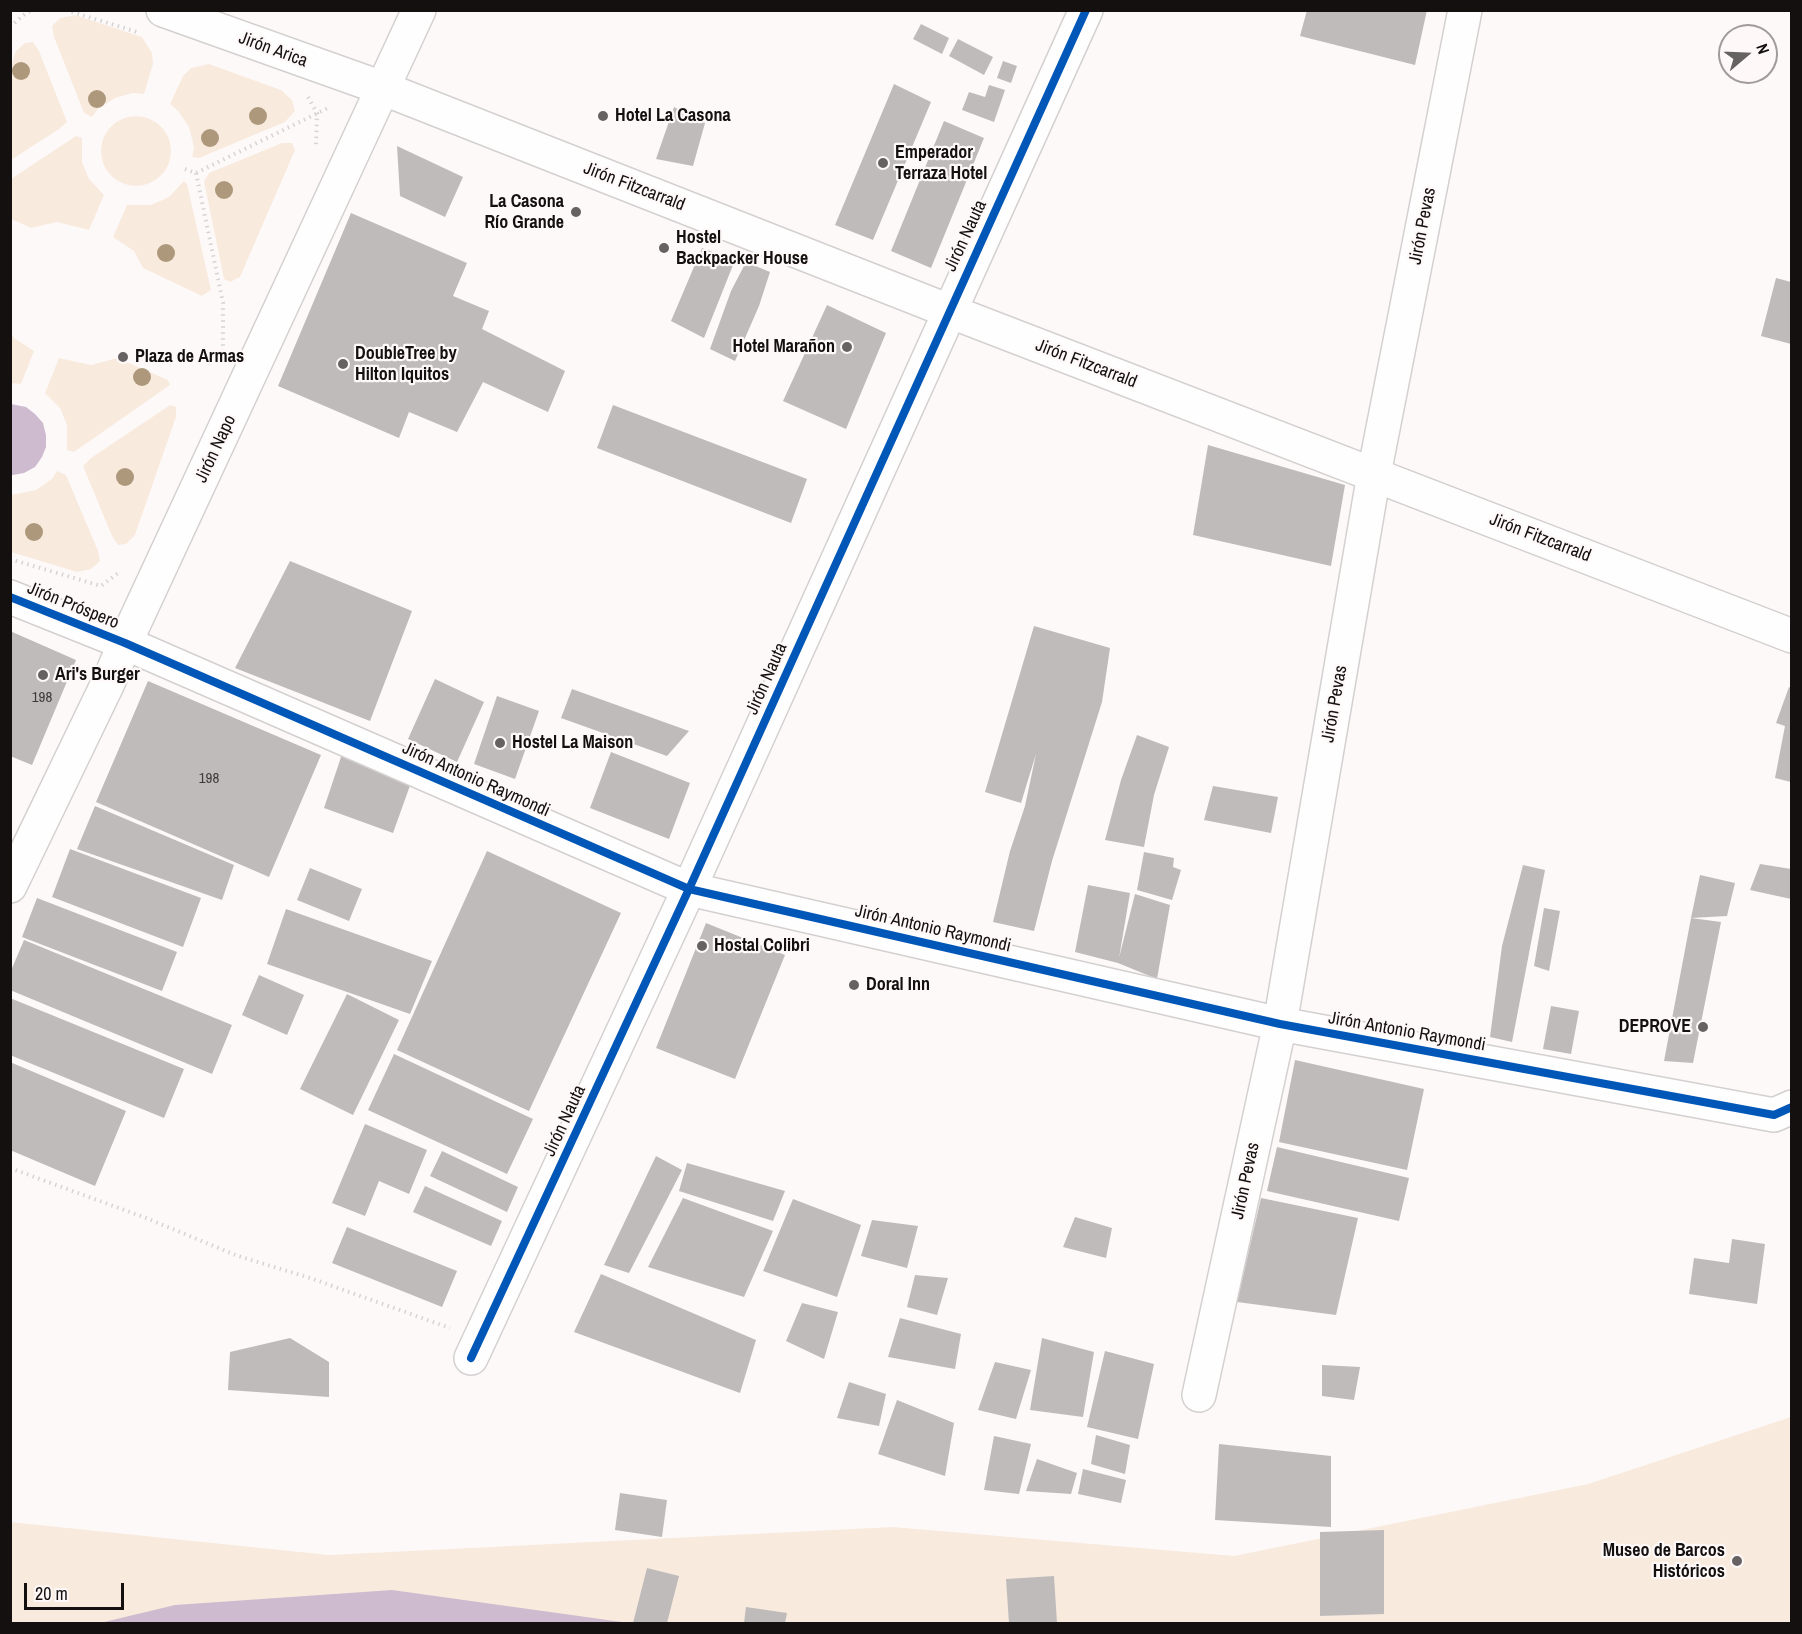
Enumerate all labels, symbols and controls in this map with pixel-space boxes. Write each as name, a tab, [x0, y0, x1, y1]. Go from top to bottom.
north arrow	[1718, 24, 1778, 84]
street label: Jirón Arica	[236, 28, 310, 72]
text: N	[1751, 41, 1775, 57]
place label: Hotel La Casona	[615, 105, 731, 127]
marker: Hotel La Casona	[596, 109, 610, 123]
place label: Emperador Terraza Hotel	[895, 142, 987, 184]
marker: Emperador Terraza Hotel	[876, 156, 890, 170]
street label: Jirón Fitzcarrald	[580, 158, 688, 216]
street label: Jirón Pevas	[1405, 186, 1441, 266]
place label: La Casona Río Grande	[484, 191, 564, 234]
street label: Jirón Nauta	[940, 197, 992, 275]
marker: La Casona Río Grande	[569, 205, 583, 219]
place label: Hostel Backpacker House	[676, 227, 808, 270]
marker: Hostel Backpacker House	[657, 241, 671, 255]
street label: Jirón Fitzcarrald	[1032, 335, 1140, 393]
place label: Hotel Marañon	[732, 336, 835, 358]
marker: Hotel Marañon	[840, 340, 854, 354]
place label: DoubleTree by Hilton Iquitos	[355, 343, 457, 386]
place label: Plaza de Armas	[135, 346, 244, 368]
marker: Plaza de Armas	[116, 350, 130, 364]
marker: DoubleTree by Hilton Iquitos	[336, 357, 350, 371]
street label: Jirón Napo	[191, 412, 241, 486]
street label: Jirón Fitzcarrald	[1486, 509, 1594, 567]
street label: Jirón Próspero	[24, 578, 122, 634]
street label: Jirón Nauta	[742, 640, 792, 718]
place label: Ari's Burger	[55, 664, 140, 686]
street label: Jirón Pevas	[1318, 664, 1352, 744]
marker: Ari's Burger	[36, 668, 50, 682]
house number: 198	[32, 689, 52, 707]
place label: Hostel La Maison	[512, 732, 633, 754]
marker: Hostel La Maison	[493, 736, 507, 750]
street label: Jirón Antonio Raymondi	[399, 738, 553, 822]
house number: 198	[199, 770, 219, 788]
street label: Jirón Antonio Raymondi	[853, 901, 1013, 957]
place label: Hostal Colibri	[714, 935, 810, 957]
marker: Hostal Colibri	[695, 939, 709, 953]
place label: Doral Inn	[866, 974, 930, 996]
marker: Doral Inn	[847, 978, 861, 992]
street label: Jirón Antonio Raymondi	[1327, 1008, 1487, 1056]
place label: DEPROVE	[1619, 1016, 1691, 1038]
marker: DEPROVE	[1696, 1020, 1710, 1034]
street label: Jirón Nauta	[539, 1082, 591, 1160]
street label: Jirón Pevas	[1227, 1141, 1265, 1221]
place label: Museo de Barcos Históricos	[1603, 1540, 1725, 1582]
marker: Museo de Barcos Históricos	[1730, 1554, 1744, 1568]
scale bar	[27, 1571, 128, 1609]
text: 20 m	[35, 1581, 68, 1606]

